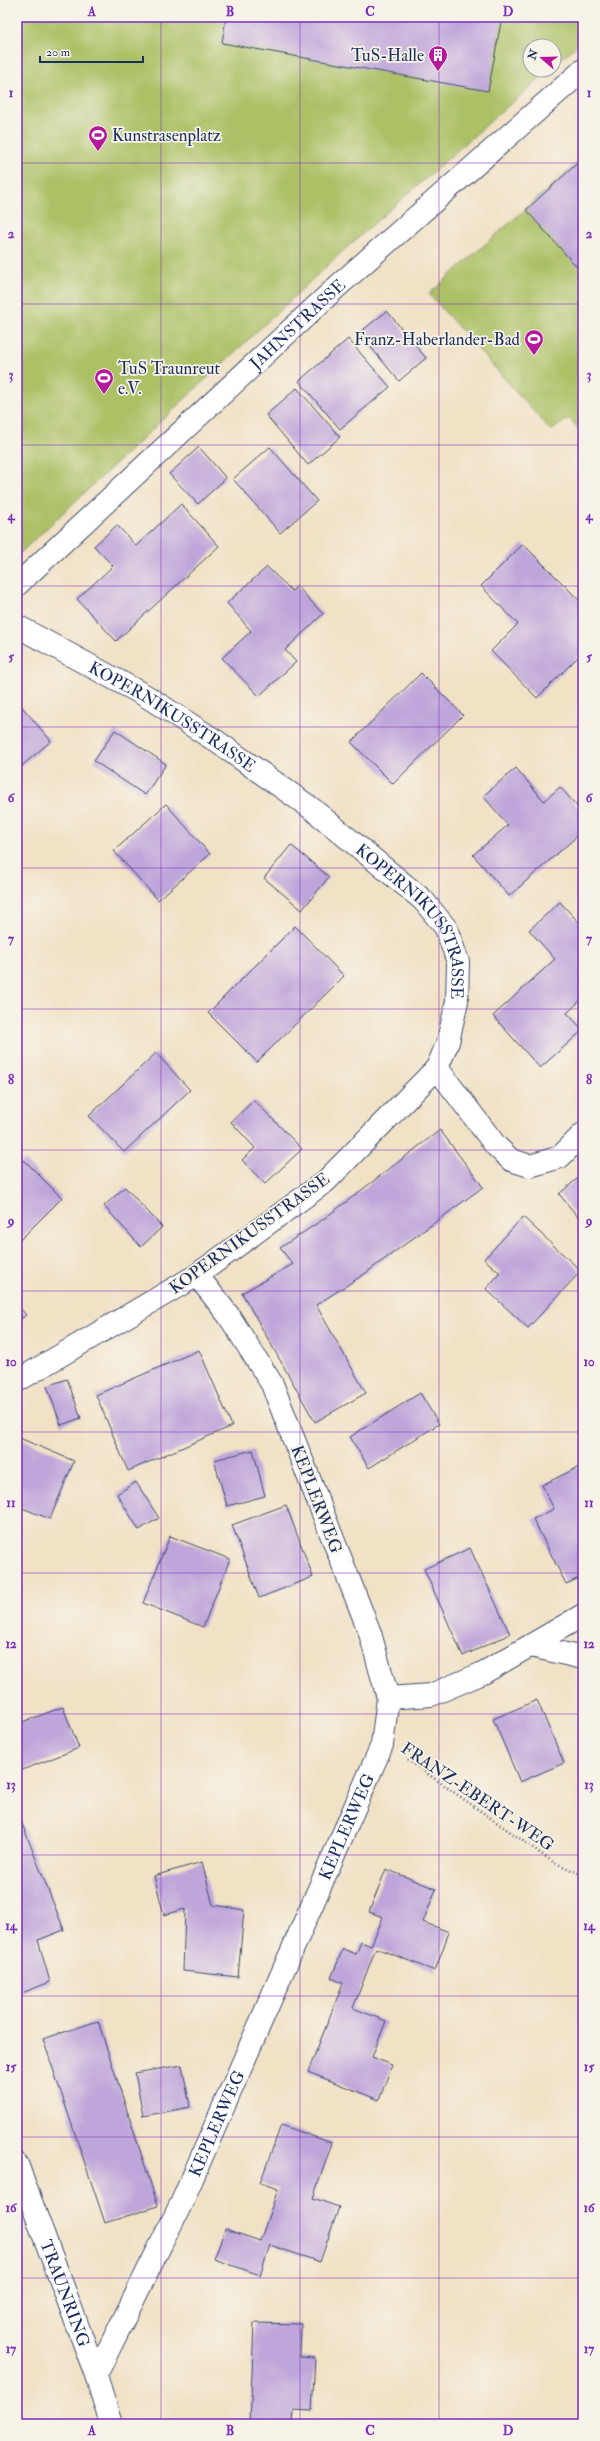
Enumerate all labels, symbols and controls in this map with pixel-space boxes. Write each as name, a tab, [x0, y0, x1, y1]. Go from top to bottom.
text: A	[87, 4, 97, 20]
text: B	[226, 4, 234, 20]
text: C	[365, 4, 375, 20]
text: D	[503, 4, 514, 20]
scale bar	[40, 38, 143, 64]
north arrow	[522, 38, 562, 78]
building icon: TuS-Halle	[427, 44, 449, 72]
text: 20 m	[46, 45, 71, 60]
place label: TuS-Halle	[351, 45, 424, 66]
text: N	[525, 47, 541, 63]
text: 1	[9, 85, 14, 101]
text: 1	[587, 85, 592, 101]
sports icon: Kunstrasenplatz	[87, 124, 109, 152]
place label: Kunstrasenplatz	[112, 125, 221, 147]
text: 2	[8, 226, 15, 242]
text: 2	[586, 226, 593, 242]
street label: JAHNSTRASSE	[245, 275, 350, 375]
sports icon: Franz-Haberlander-Bad	[523, 328, 545, 356]
place label: Franz-Haberlander-Bad	[354, 329, 521, 350]
place label: TuS Traunreut e.V.	[118, 358, 220, 399]
text: 3	[9, 367, 14, 383]
sports icon: TuS Traunreut e.V.	[93, 367, 115, 395]
text: 3	[587, 367, 592, 383]
text: 4	[6, 508, 15, 524]
text: 4	[584, 508, 593, 524]
text: 5	[8, 649, 14, 665]
text: 5	[586, 649, 592, 665]
street label: KOPERNIKUSSTRASSE	[85, 657, 260, 777]
text: 6	[8, 790, 16, 806]
text: 6	[586, 790, 594, 806]
street label: KOPERNIKUSSTRASSE	[351, 839, 468, 999]
text: 7	[8, 931, 15, 947]
text: 7	[586, 931, 593, 947]
text: 8	[8, 1072, 14, 1088]
text: 8	[586, 1072, 592, 1088]
street label: KOPERNIKUSSTRASSE	[165, 1168, 334, 1299]
text: 9	[6, 1213, 15, 1229]
text: 9	[584, 1213, 593, 1229]
text: 10	[5, 1354, 17, 1370]
text: 10	[583, 1354, 595, 1370]
street label: KEPLERWEG	[286, 1442, 347, 1556]
text: 11	[6, 1495, 16, 1511]
text: 11	[584, 1495, 594, 1511]
text: 12	[5, 1636, 17, 1652]
text: 12	[583, 1636, 595, 1652]
street label: FRANZ-EBERT-WEG	[397, 1737, 558, 1855]
street label: KEPLERWEG	[314, 1770, 379, 1883]
text: 13	[6, 1777, 16, 1793]
text: 13	[584, 1777, 594, 1793]
text: 14	[5, 1918, 18, 1934]
text: 14	[583, 1918, 596, 1934]
text: 15	[6, 2059, 16, 2075]
text: 15	[584, 2059, 594, 2075]
street label: KEPLERWEG	[184, 2067, 249, 2180]
text: 16	[5, 2200, 18, 2216]
text: 16	[583, 2200, 596, 2216]
street label: TRAUNRING	[35, 2237, 95, 2350]
text: 17	[6, 2341, 17, 2357]
text: 17	[584, 2341, 595, 2357]
text: A	[87, 2423, 97, 2439]
text: B	[226, 2423, 234, 2439]
text: C	[365, 2423, 375, 2439]
text: D	[503, 2423, 514, 2439]

